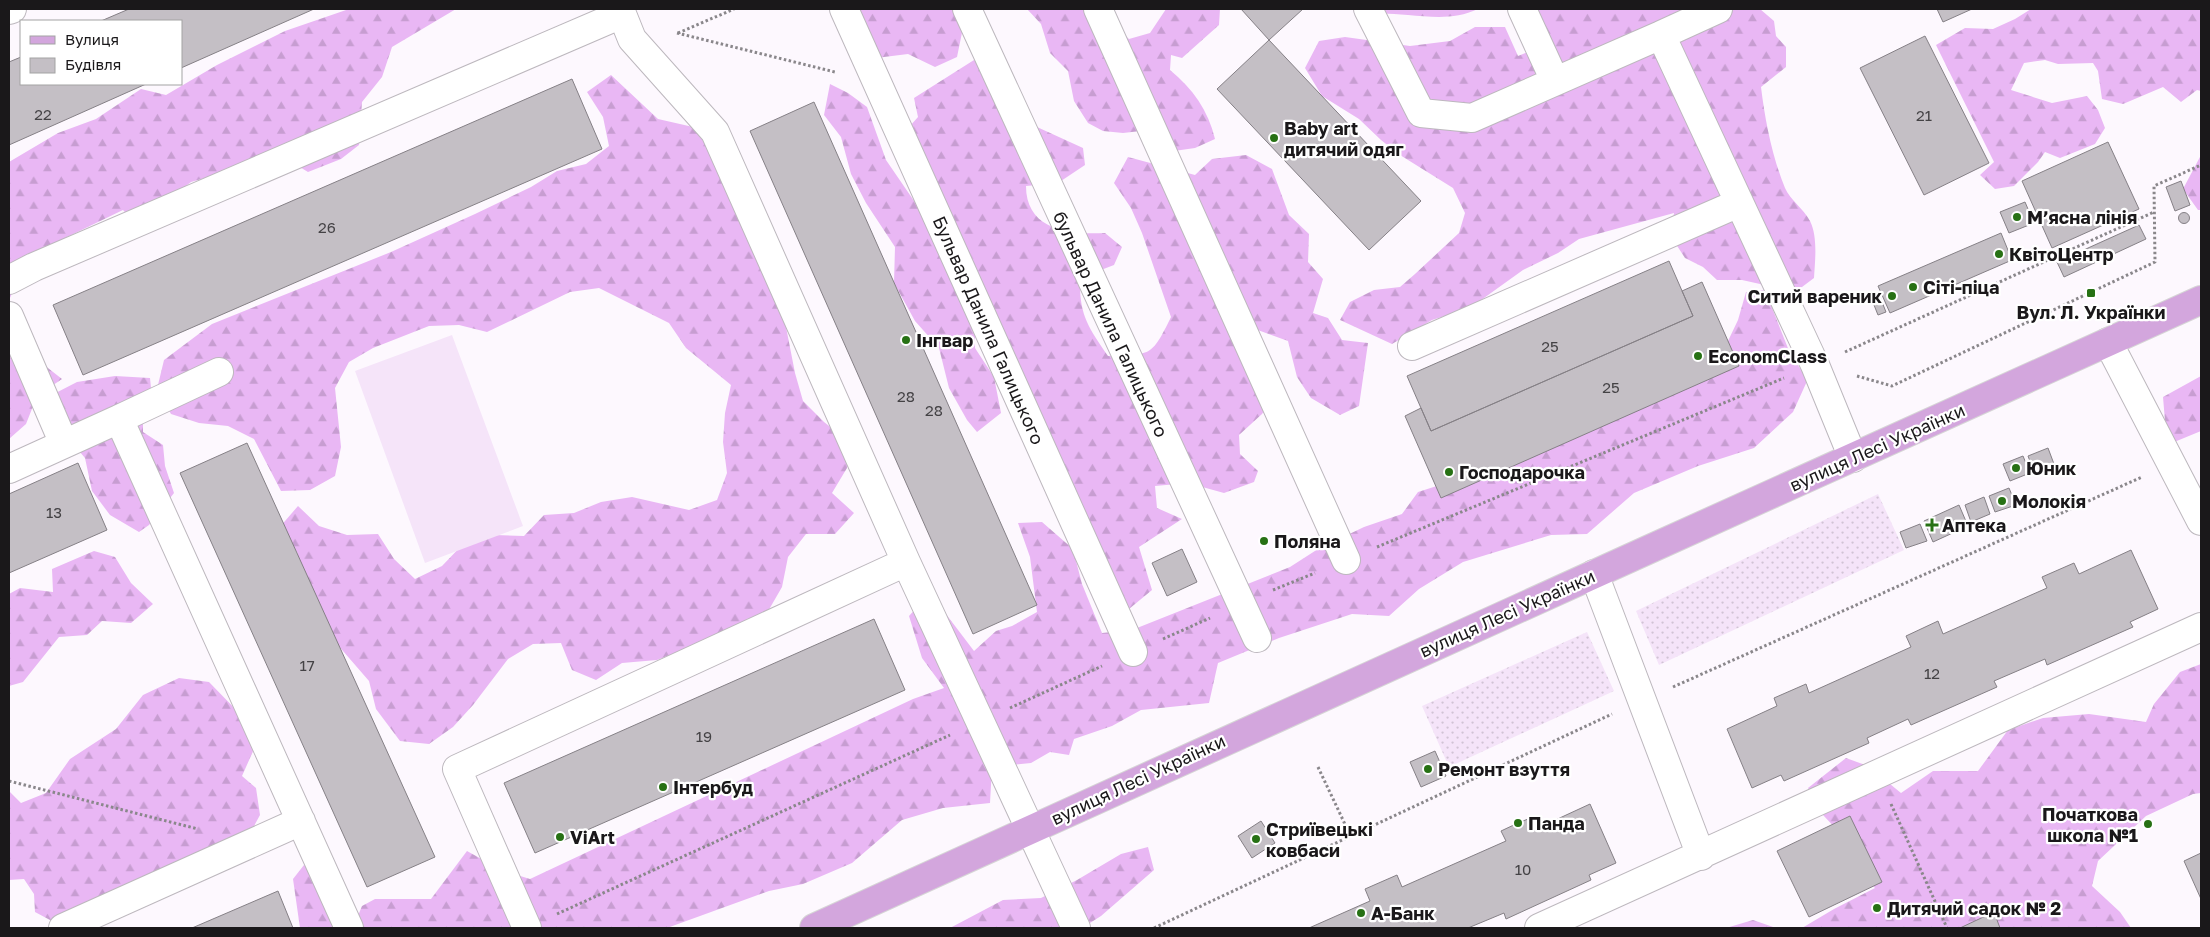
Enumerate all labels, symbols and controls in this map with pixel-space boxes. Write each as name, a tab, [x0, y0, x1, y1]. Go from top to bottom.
legend	[20, 20, 182, 85]
text: Вулиця	[65, 30, 119, 48]
text: Будівля	[65, 55, 121, 73]
house number: 22	[34, 105, 52, 123]
house number: 21	[1916, 106, 1932, 124]
place label: Baby art дитячий одяг	[1284, 117, 1404, 160]
marker: Baby art дитячий одяг	[1268, 132, 1280, 144]
place label: Мʼясна лінія	[2027, 206, 2137, 228]
street label: бульвар Данила Галицького	[1049, 208, 1173, 440]
marker: Мʼясна лінія	[2011, 211, 2023, 223]
street label: Бульвар Данила Галицького	[929, 212, 1049, 448]
house number: 26	[318, 218, 336, 236]
place label: КвітоЦентр	[2009, 243, 2114, 265]
marker: КвітоЦентр	[1993, 248, 2005, 260]
place label: Сіті-піца	[1923, 276, 1999, 298]
marker: Сіті-піца	[1907, 281, 1919, 293]
place label: Ситий вареник	[1747, 285, 1883, 307]
marker: Вул. Л. Українки	[2085, 287, 2097, 299]
marker: Ситий вареник	[1886, 290, 1898, 302]
place label: Вул. Л. Українки	[2017, 301, 2165, 323]
place label: Інгвар	[916, 329, 973, 351]
marker: Інгвар	[900, 334, 912, 346]
house number: 25	[1541, 337, 1559, 355]
place label: EconomClass	[1708, 345, 1827, 367]
marker: EconomClass	[1692, 350, 1704, 362]
house number: 25	[1602, 378, 1620, 396]
house number: 28	[897, 387, 915, 405]
street label: вулиця Лесі Українки	[1786, 398, 1968, 496]
house number: 28	[925, 401, 943, 419]
place label: Юник	[2026, 457, 2077, 479]
place label: Господарочка	[1459, 461, 1585, 483]
marker: Юник	[2010, 462, 2022, 474]
marker: Господарочка	[1443, 466, 1455, 478]
place label: Молокія	[2012, 490, 2086, 512]
marker: Молокія	[1996, 495, 2008, 507]
house number: 13	[46, 503, 62, 521]
place label: Аптека	[1942, 514, 2006, 536]
marker: Аптека	[1926, 519, 1938, 531]
place label: Поляна	[1274, 530, 1341, 552]
marker: Поляна	[1258, 535, 1270, 547]
street label: вулиця Лесі Українки	[1416, 564, 1598, 662]
house number: 17	[299, 656, 315, 674]
house number: 12	[1924, 664, 1940, 682]
house number: 19	[696, 727, 712, 745]
street label: вулиця Лесі Українки	[1047, 729, 1229, 829]
place label: Ремонт взуття	[1438, 758, 1570, 780]
marker: Ремонт взуття	[1422, 763, 1434, 775]
place label: Інтербуд	[673, 776, 753, 798]
marker: Інтербуд	[657, 781, 669, 793]
place label: Початкова школа №1	[2042, 803, 2138, 846]
place label: Панда	[1528, 812, 1585, 834]
marker: Панда	[1512, 817, 1524, 829]
place label: Стриївецькі ковбаси	[1266, 818, 1373, 861]
marker: Початкова школа №1	[2142, 818, 2154, 830]
place label: ViArt	[570, 826, 615, 848]
marker: ViArt	[554, 831, 566, 843]
marker: Стриївецькі ковбаси	[1250, 833, 1262, 845]
house number: 10	[1515, 860, 1531, 878]
place label: Дитячий садок № 2	[1887, 897, 2061, 919]
place label: А-Банк	[1371, 902, 1435, 924]
marker: Дитячий садок № 2	[1871, 902, 1883, 914]
marker: А-Банк	[1355, 907, 1367, 919]

